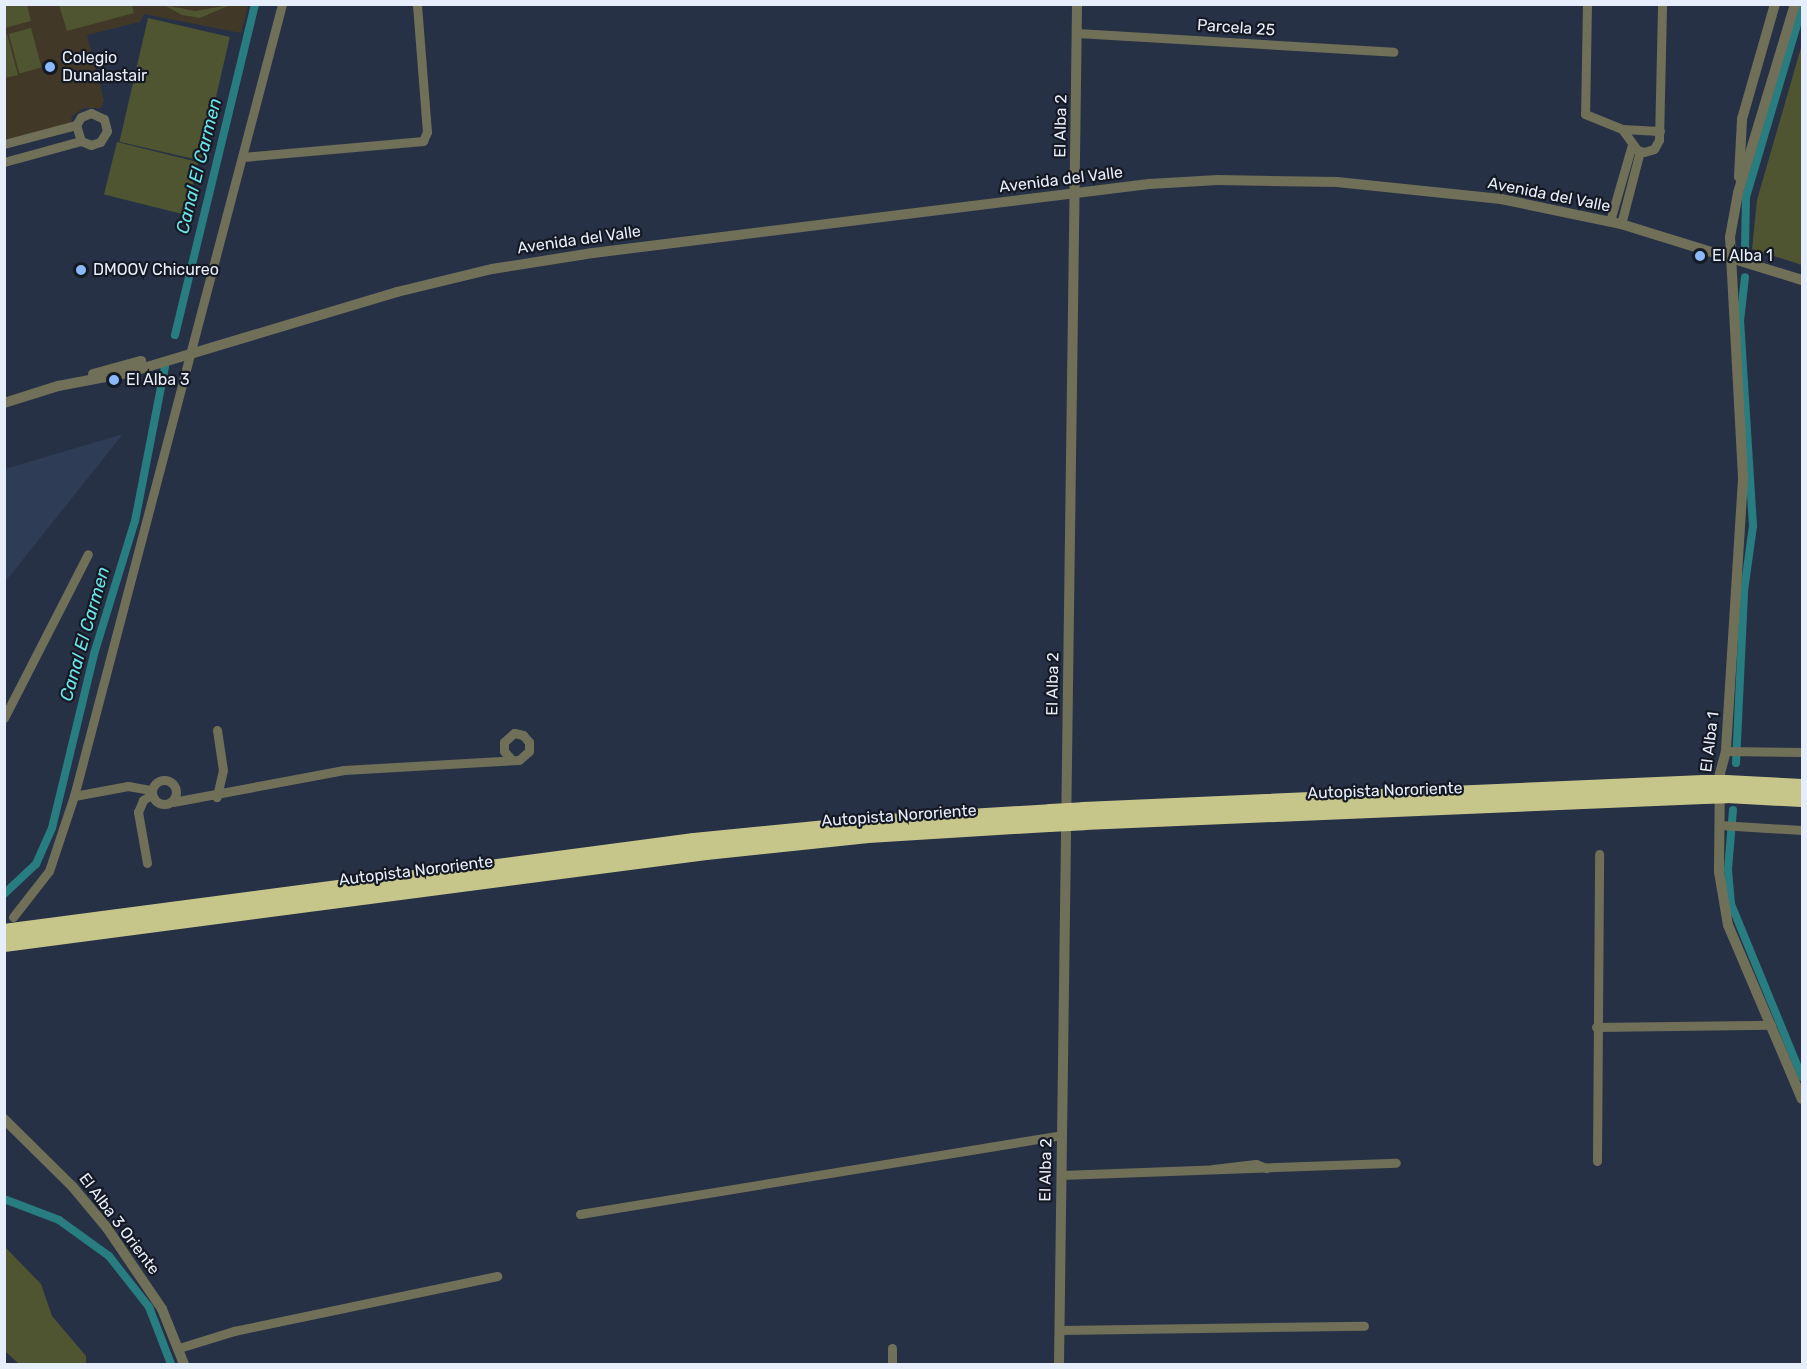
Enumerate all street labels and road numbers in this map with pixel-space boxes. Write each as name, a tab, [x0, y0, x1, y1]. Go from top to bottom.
street label: Parcela 25	[1196, 16, 1276, 40]
street label: El Alba 2	[1051, 94, 1071, 158]
street label: Avenida del Valle	[998, 163, 1124, 197]
street label: Avenida del Valle	[1486, 174, 1612, 216]
street label: Avenida del Valle	[516, 222, 642, 258]
street label: El Alba 2	[1043, 652, 1063, 716]
street label: El Alba 1	[1697, 710, 1723, 774]
street label: Autopista Nororiente	[1307, 779, 1463, 803]
street label: Autopista Nororiente	[821, 801, 977, 831]
street label: Autopista Nororiente	[338, 852, 494, 890]
street label: El Alba 2	[1036, 1138, 1056, 1202]
street label: El Alba 3 Oriente	[74, 1169, 164, 1279]

